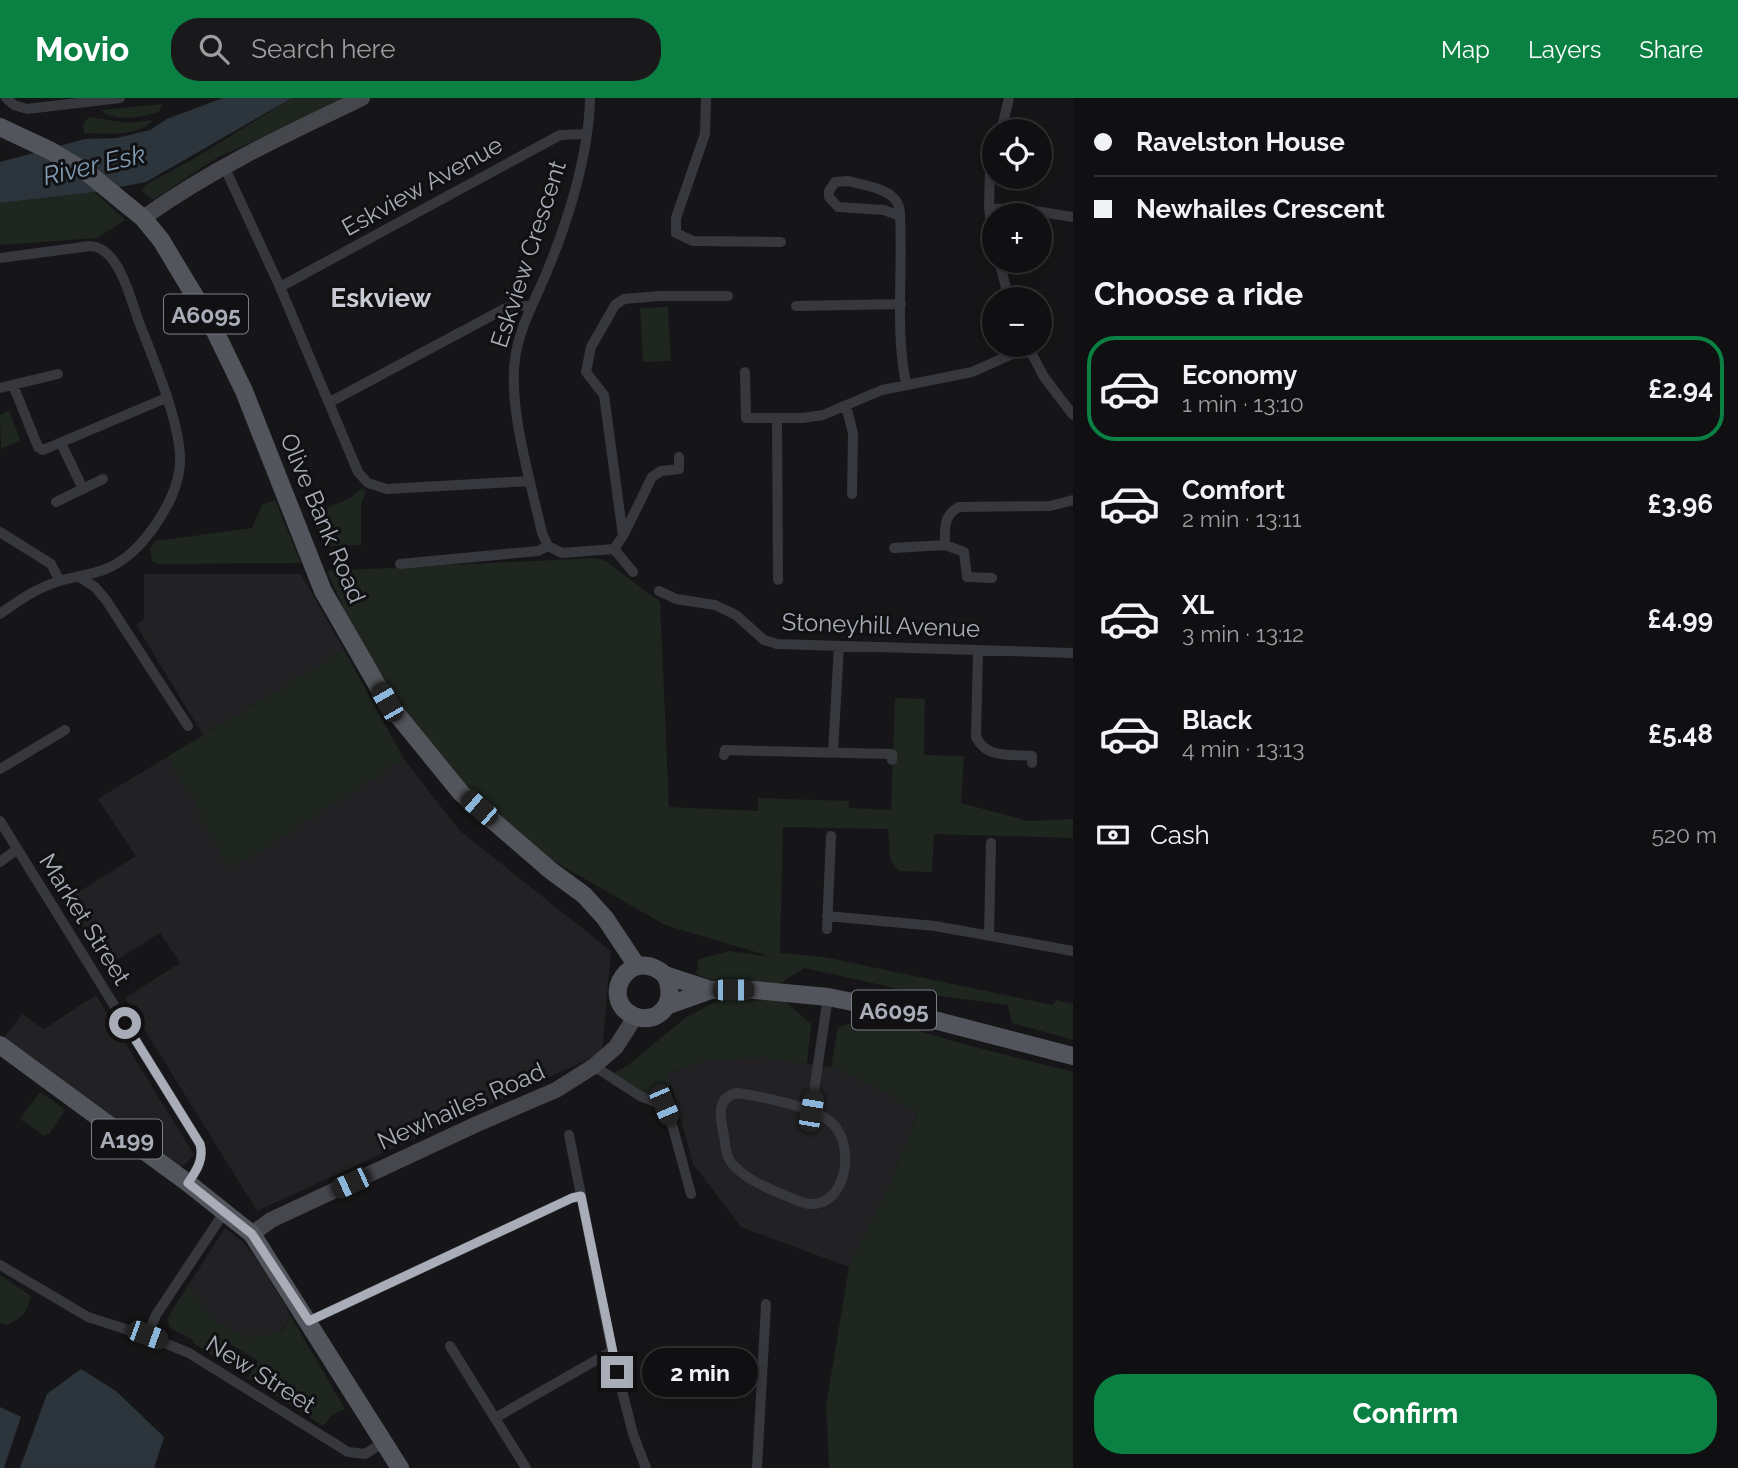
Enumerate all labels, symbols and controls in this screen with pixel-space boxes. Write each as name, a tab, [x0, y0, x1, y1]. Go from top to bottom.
search box	[171, 18, 661, 81]
text: Movio	[35, 30, 129, 69]
icon: search	[195, 30, 233, 68]
text: Search here	[251, 34, 396, 64]
text: Map	[1441, 35, 1490, 64]
text: Layers	[1528, 35, 1601, 64]
text: Share	[1639, 35, 1703, 64]
map controls	[982, 119, 1052, 357]
button: locate	[982, 119, 1052, 189]
text: Ravelston House	[1136, 127, 1345, 157]
street label: Eskview Avenue	[337, 130, 507, 242]
water label: River Esk	[40, 139, 148, 191]
street label: Eskview Crescent	[484, 157, 572, 351]
text: Newhailes Crescent	[1136, 194, 1385, 224]
button: +	[982, 203, 1052, 273]
text: Choose a ride	[1094, 275, 1303, 312]
district label: Eskview	[331, 283, 432, 313]
button: −	[982, 287, 1052, 357]
road number: A6095	[164, 294, 248, 334]
icon: car	[1098, 357, 1161, 420]
text: Economy	[1182, 360, 1297, 390]
text: £2.94	[1648, 374, 1713, 404]
text: 1 min · 13:10	[1182, 390, 1304, 417]
street label: Olive Bank Road	[274, 429, 372, 607]
icon: car	[1098, 472, 1161, 535]
text: Comfort	[1182, 475, 1285, 505]
text: £3.96	[1647, 489, 1713, 519]
text: 2 min · 13:11	[1182, 505, 1302, 532]
icon: car	[1098, 587, 1161, 650]
text: XL	[1182, 590, 1214, 620]
text: £4.99	[1648, 604, 1713, 634]
street label: Stoneyhill Avenue	[781, 607, 981, 643]
text: 3 min · 13:12	[1182, 620, 1304, 647]
car	[368, 679, 407, 725]
icon: car	[1098, 702, 1161, 765]
text: Black	[1182, 705, 1252, 735]
text: £5.48	[1648, 719, 1713, 749]
text: 4 min · 13:13	[1182, 735, 1305, 762]
car	[457, 786, 502, 830]
icon: cash	[1094, 816, 1132, 854]
text: Cash	[1150, 820, 1210, 850]
text: 520 m	[1651, 821, 1717, 848]
street label: Market Street	[33, 848, 137, 990]
car	[713, 980, 755, 1001]
road number: A6095	[852, 990, 936, 1029]
route start	[109, 1007, 141, 1039]
street label: Newhailes Road	[373, 1056, 549, 1156]
car	[647, 1082, 682, 1128]
car	[798, 1088, 825, 1134]
road number: A199	[92, 1120, 162, 1158]
car	[328, 1165, 375, 1201]
car	[124, 1318, 171, 1352]
street label: New Street	[201, 1329, 321, 1419]
callout: 2 min	[642, 1348, 757, 1396]
route end	[601, 1356, 633, 1388]
text: 2 min	[670, 1359, 730, 1386]
button: Confirm	[1094, 1374, 1717, 1454]

